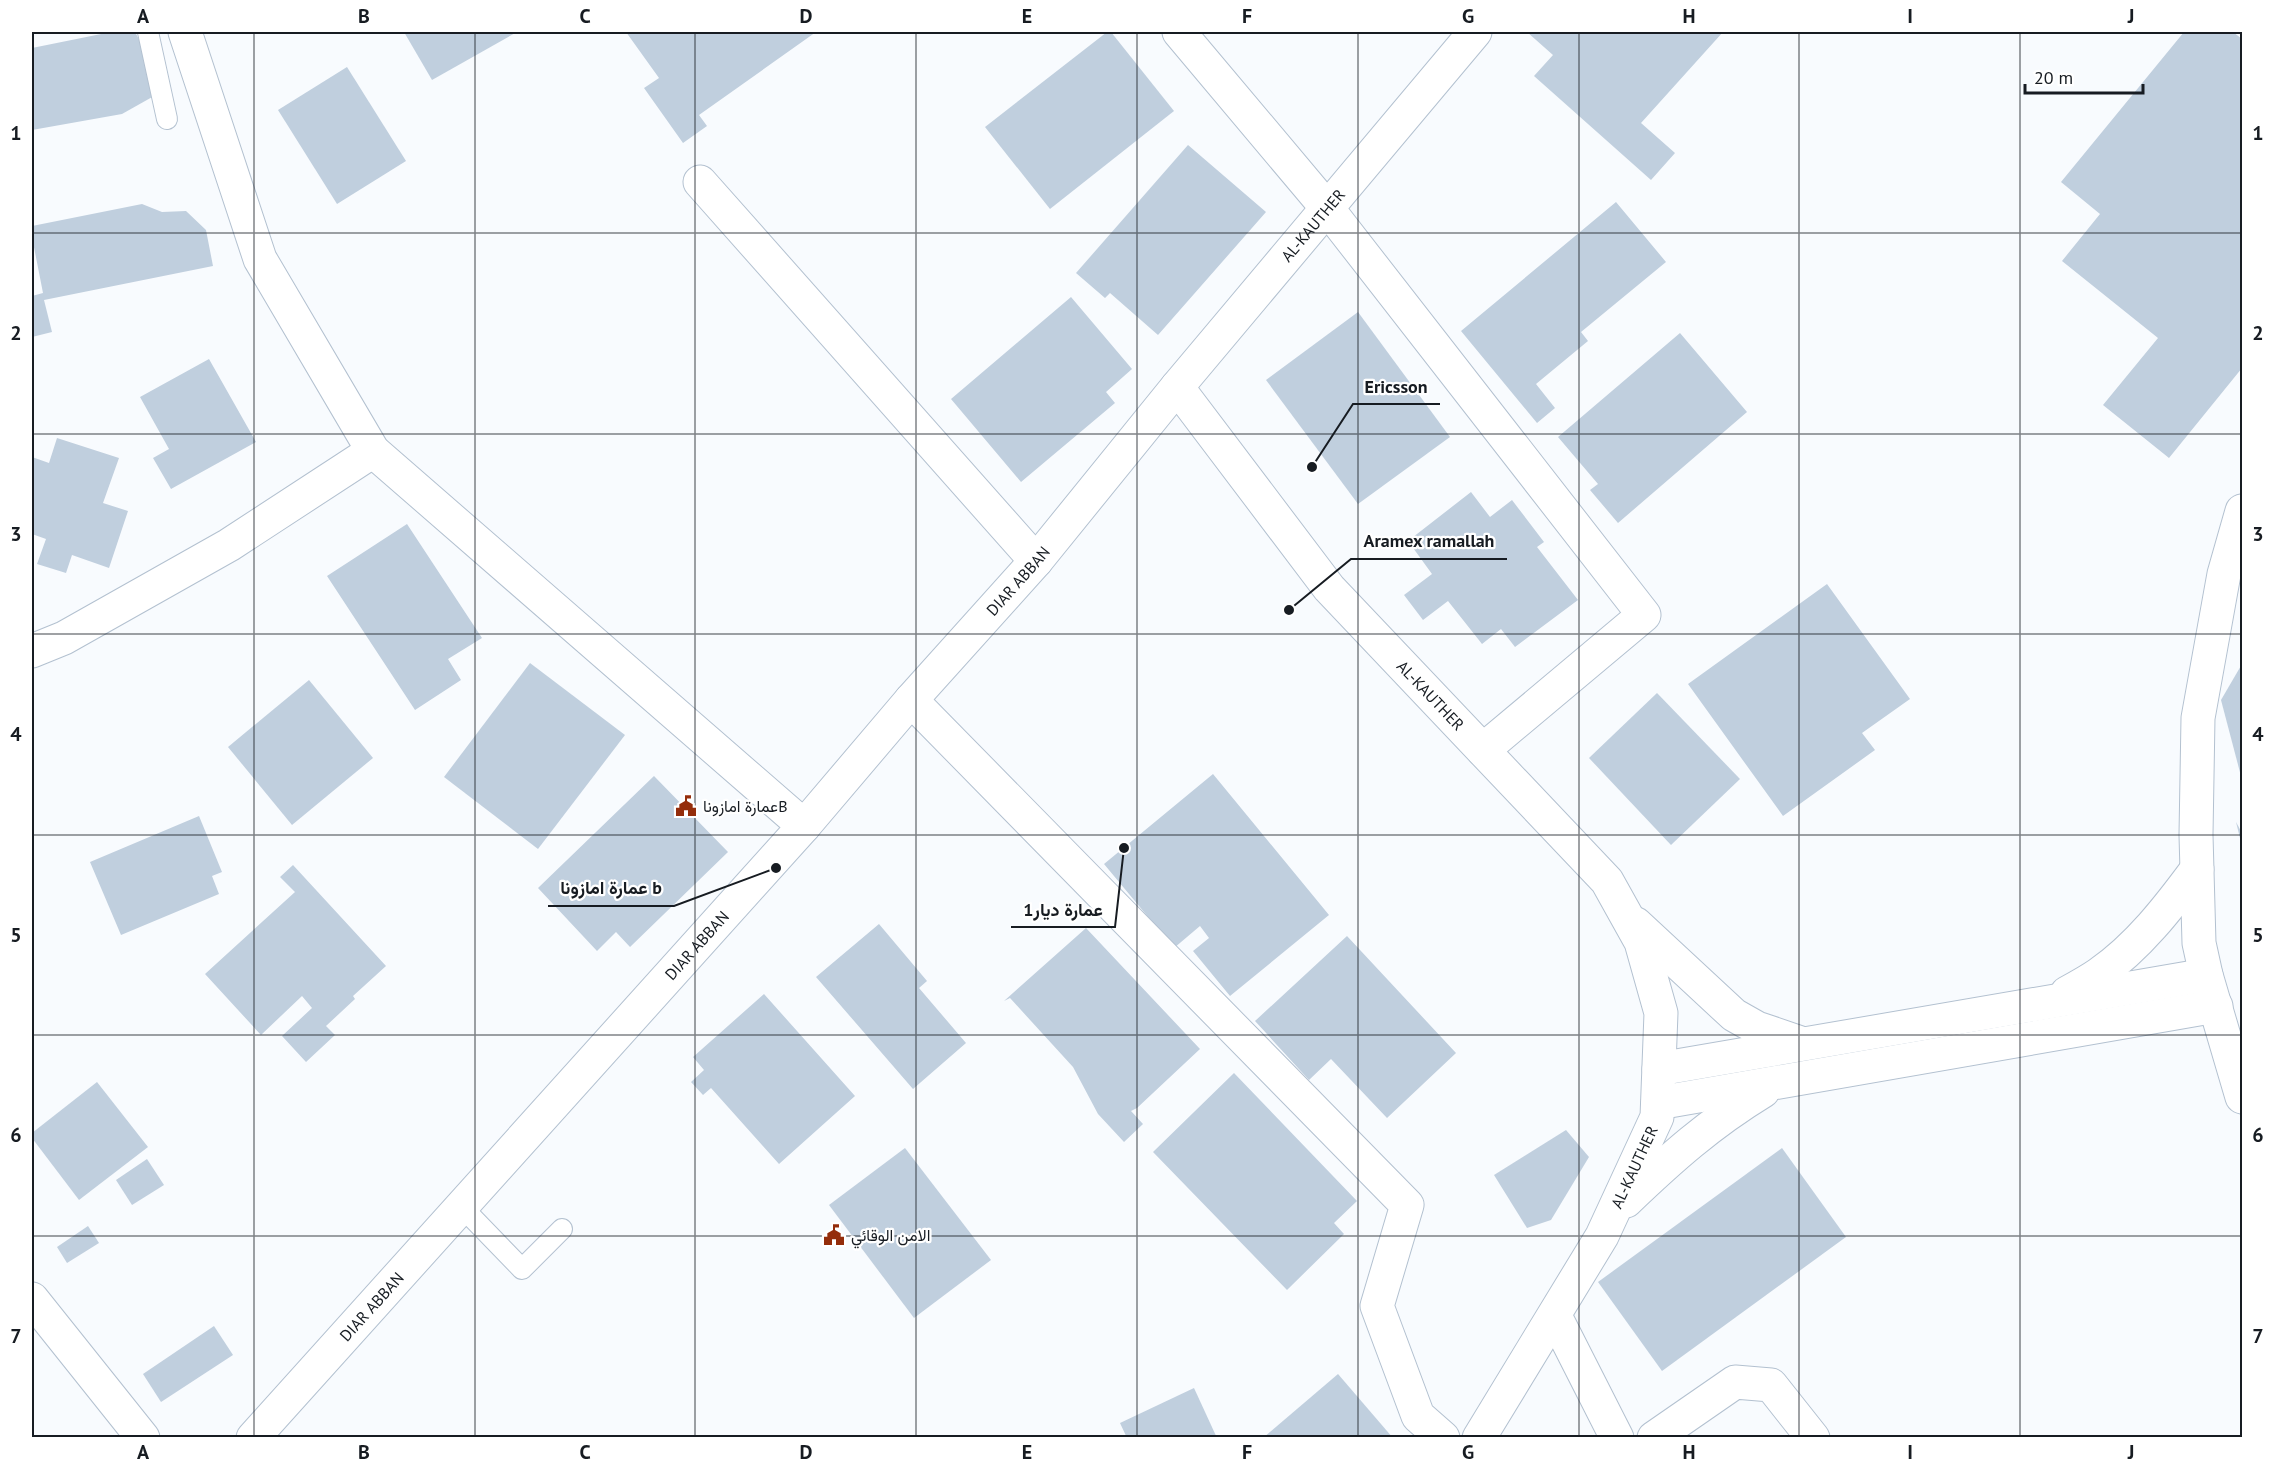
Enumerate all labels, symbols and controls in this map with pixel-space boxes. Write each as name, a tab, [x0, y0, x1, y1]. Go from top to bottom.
text: A	[137, 3, 150, 29]
text: B	[358, 3, 370, 29]
text: C	[579, 3, 591, 29]
text: D	[800, 3, 813, 29]
text: E	[1022, 3, 1032, 29]
text: F	[1242, 3, 1252, 29]
text: G	[1462, 3, 1474, 29]
text: H	[1682, 3, 1696, 29]
text: I	[1907, 3, 1913, 29]
text: J	[2127, 3, 2134, 29]
scale bar	[2025, 57, 2144, 95]
text: 20 m	[2034, 66, 2073, 89]
text: 1	[10, 120, 22, 146]
text: 1	[2252, 120, 2264, 146]
street label: AL-KAUTHER	[1277, 185, 1349, 266]
text: 2	[10, 320, 22, 346]
text: 2	[2252, 320, 2264, 346]
callout: Ericsson	[1353, 368, 1440, 404]
text: Ericsson	[1364, 375, 1428, 398]
text: 3	[10, 521, 22, 547]
text: 3	[2252, 521, 2264, 547]
callout: Aramex ramallah	[1351, 523, 1507, 559]
text: Aramex ramallah	[1364, 529, 1494, 552]
street label: DIAR ABBAN	[982, 542, 1054, 620]
street label: AL-KAUTHER	[1393, 656, 1469, 735]
text: 4	[10, 721, 22, 747]
text: 4	[2252, 721, 2264, 747]
public building icon: عمارة امازوناB	[674, 794, 698, 818]
place label: عمارة امازوناB	[703, 796, 788, 817]
callout: عمارة امازونا b	[548, 870, 674, 906]
text: عمارة امازونا b	[560, 876, 662, 899]
callout: عمارة ديار1	[1011, 891, 1115, 927]
text: عمارة ديار1	[1023, 898, 1103, 921]
street label: DIAR ABBAN	[660, 907, 733, 984]
text: 5	[10, 922, 22, 948]
text: 5	[2252, 922, 2264, 948]
text: 6	[10, 1122, 22, 1148]
street label: AL-KAUTHER	[1606, 1122, 1662, 1212]
text: 6	[2252, 1122, 2264, 1148]
public building icon: الامن الوقائي	[822, 1223, 846, 1247]
place label: الامن الوقائي	[851, 1225, 930, 1249]
street label: DIAR ABBAN	[335, 1268, 408, 1345]
text: 7	[10, 1323, 22, 1349]
text: 7	[2252, 1323, 2264, 1349]
text: A	[137, 1439, 150, 1465]
text: B	[358, 1439, 370, 1465]
text: C	[579, 1439, 591, 1465]
text: D	[800, 1439, 813, 1465]
text: E	[1022, 1439, 1032, 1465]
text: F	[1242, 1439, 1252, 1465]
text: G	[1462, 1439, 1474, 1465]
text: H	[1682, 1439, 1696, 1465]
text: I	[1907, 1439, 1913, 1465]
text: J	[2127, 1439, 2134, 1465]

